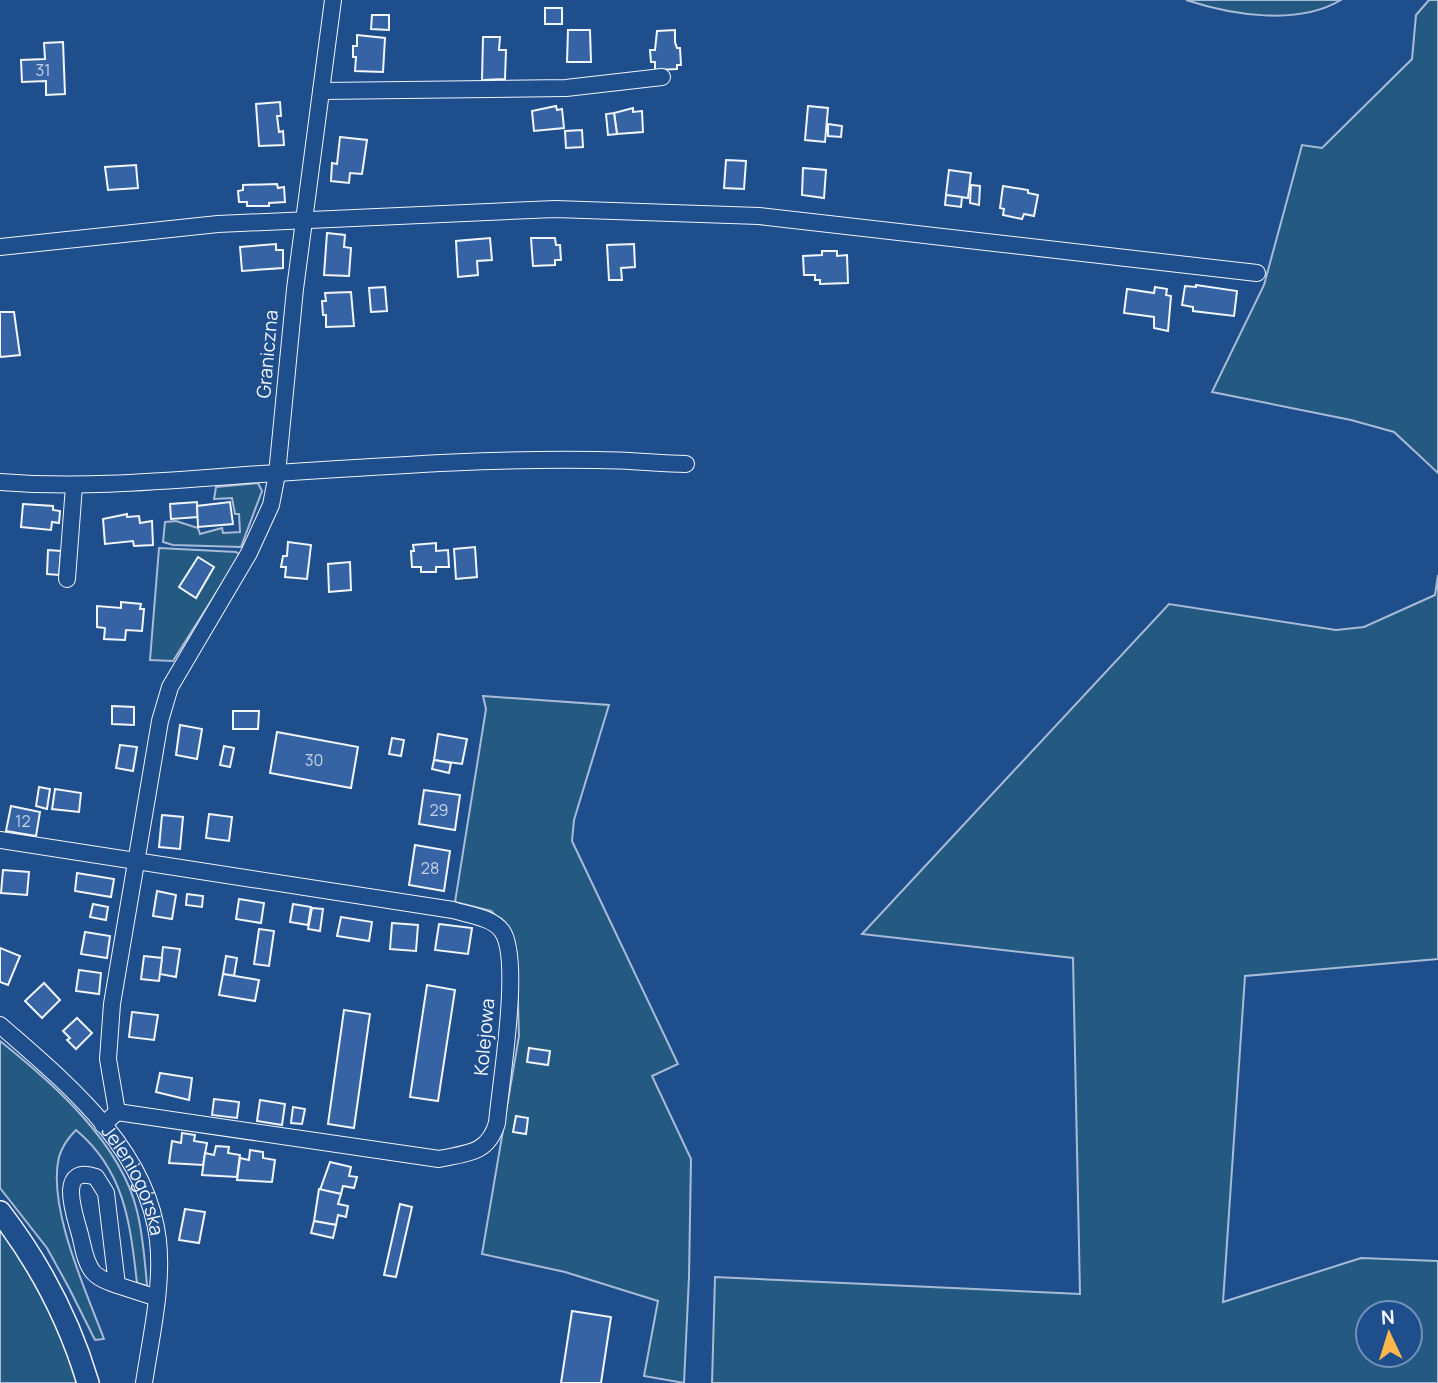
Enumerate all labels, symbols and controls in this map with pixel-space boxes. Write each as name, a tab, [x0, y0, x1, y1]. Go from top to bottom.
house number: 31	[35, 59, 51, 81]
street label: Graniczna	[250, 309, 284, 399]
house number: 30	[305, 749, 323, 771]
house number: 29	[429, 799, 449, 821]
house number: 12	[15, 810, 31, 832]
house number: 28	[421, 857, 439, 879]
street label: Kolejowa	[468, 997, 500, 1077]
street label: Jeleniogórska	[96, 1119, 170, 1237]
north arrow	[1354, 1299, 1424, 1369]
text: N	[1380, 1304, 1396, 1330]

